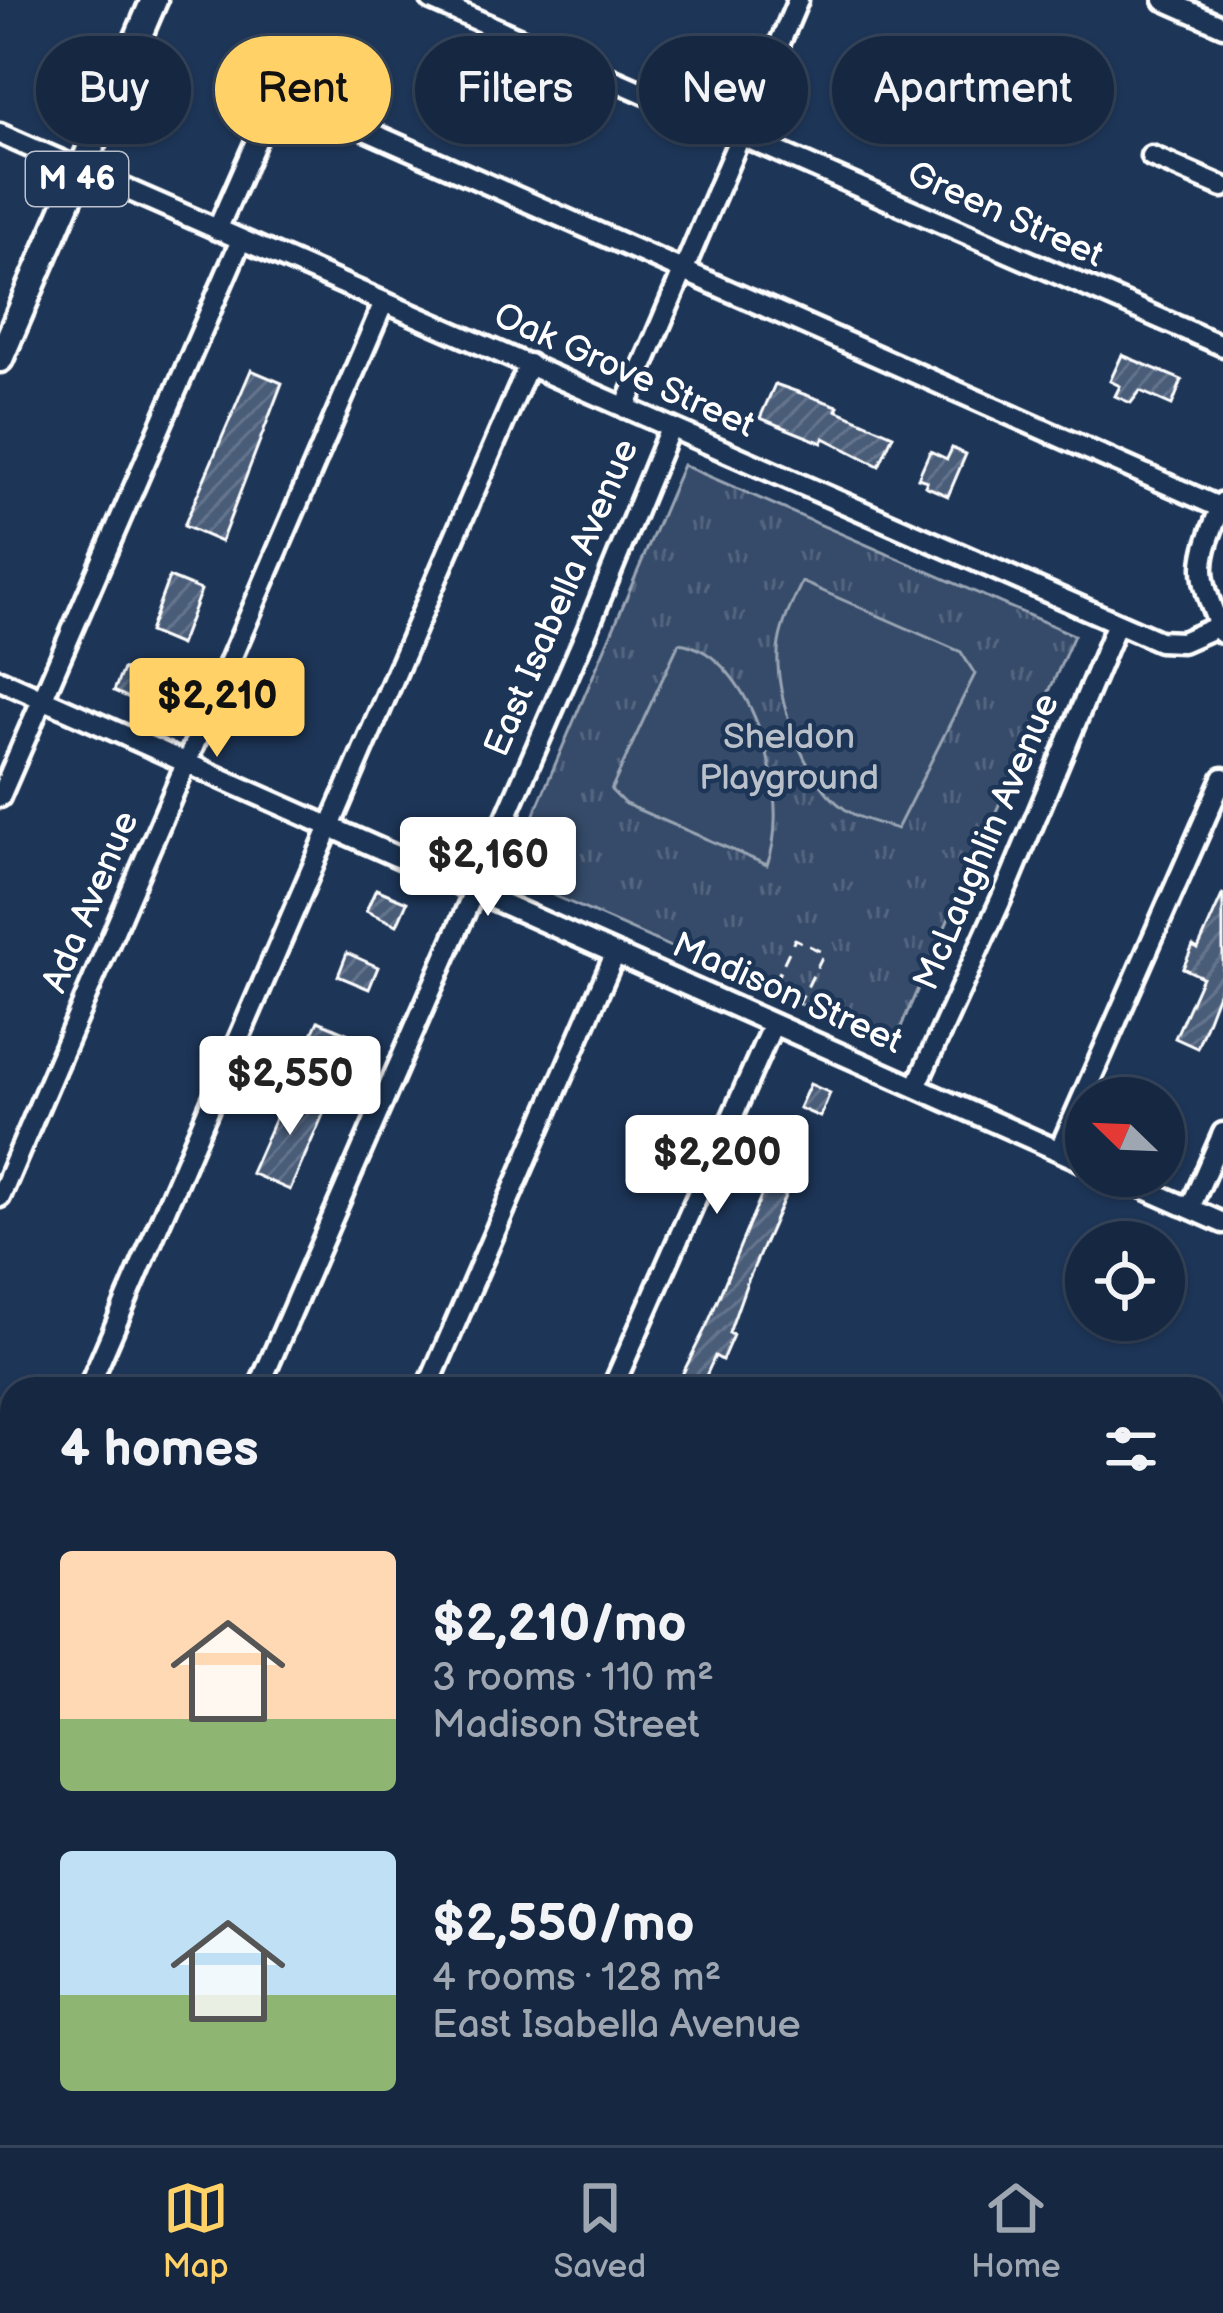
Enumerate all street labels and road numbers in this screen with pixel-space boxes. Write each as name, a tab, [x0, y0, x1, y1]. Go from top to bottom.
road number: M 46	[26, 152, 128, 206]
street label: Green Street	[900, 153, 1110, 277]
street label: Oak Grove Street	[487, 294, 761, 448]
street label: East Isabella Avenue	[476, 433, 648, 763]
street label: McLaughlin Avenue	[905, 687, 1069, 997]
street label: Ada Avenue	[34, 805, 148, 999]
street label: Madison Street	[665, 924, 909, 1064]

